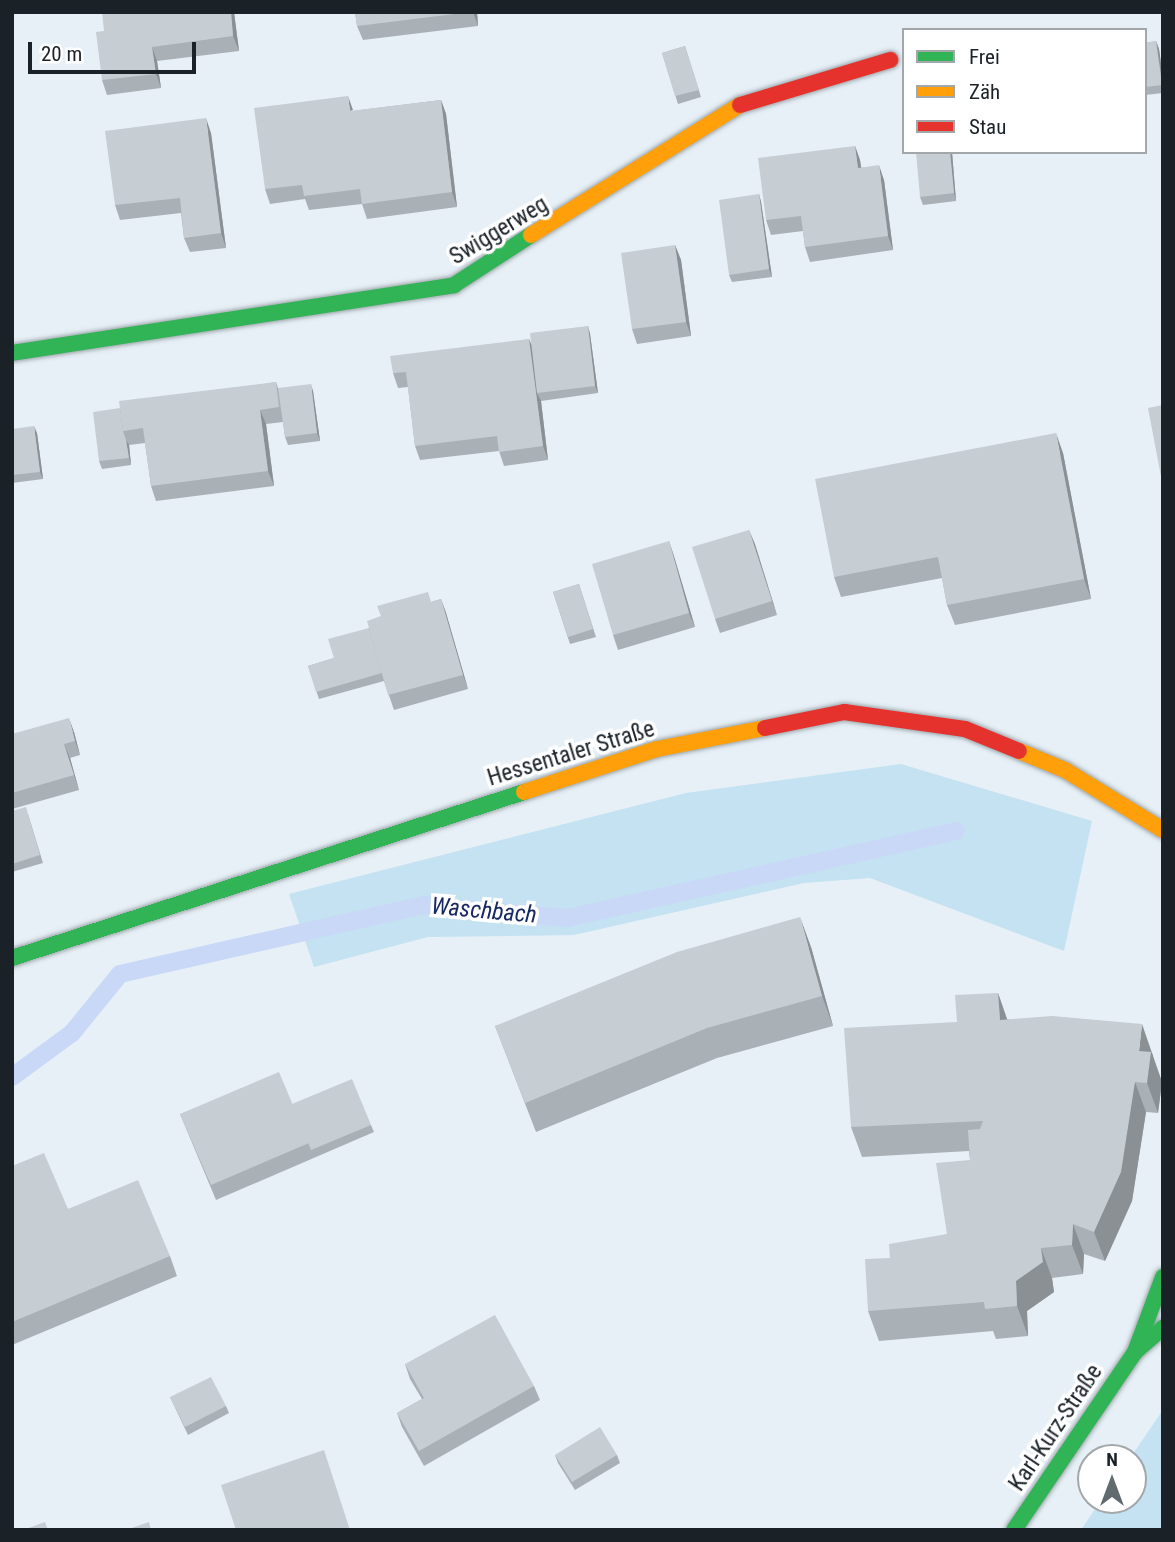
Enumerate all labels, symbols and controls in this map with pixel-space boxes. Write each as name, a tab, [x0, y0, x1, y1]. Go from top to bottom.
scale bar	[32, 28, 200, 72]
legend	[902, 28, 1147, 154]
text: 20 m	[41, 42, 82, 66]
text: Frei	[969, 45, 1000, 69]
text: Zäh	[969, 80, 1000, 104]
text: Stau	[969, 115, 1006, 139]
street label: Swiggerweg	[445, 191, 553, 271]
street label: Hessentaler Straße	[484, 715, 658, 793]
water label: Waschbach	[430, 892, 538, 930]
street label: Karl-Kurz-Straße	[1003, 1359, 1109, 1497]
north arrow	[1077, 1444, 1147, 1514]
text: N	[1106, 1448, 1118, 1471]

